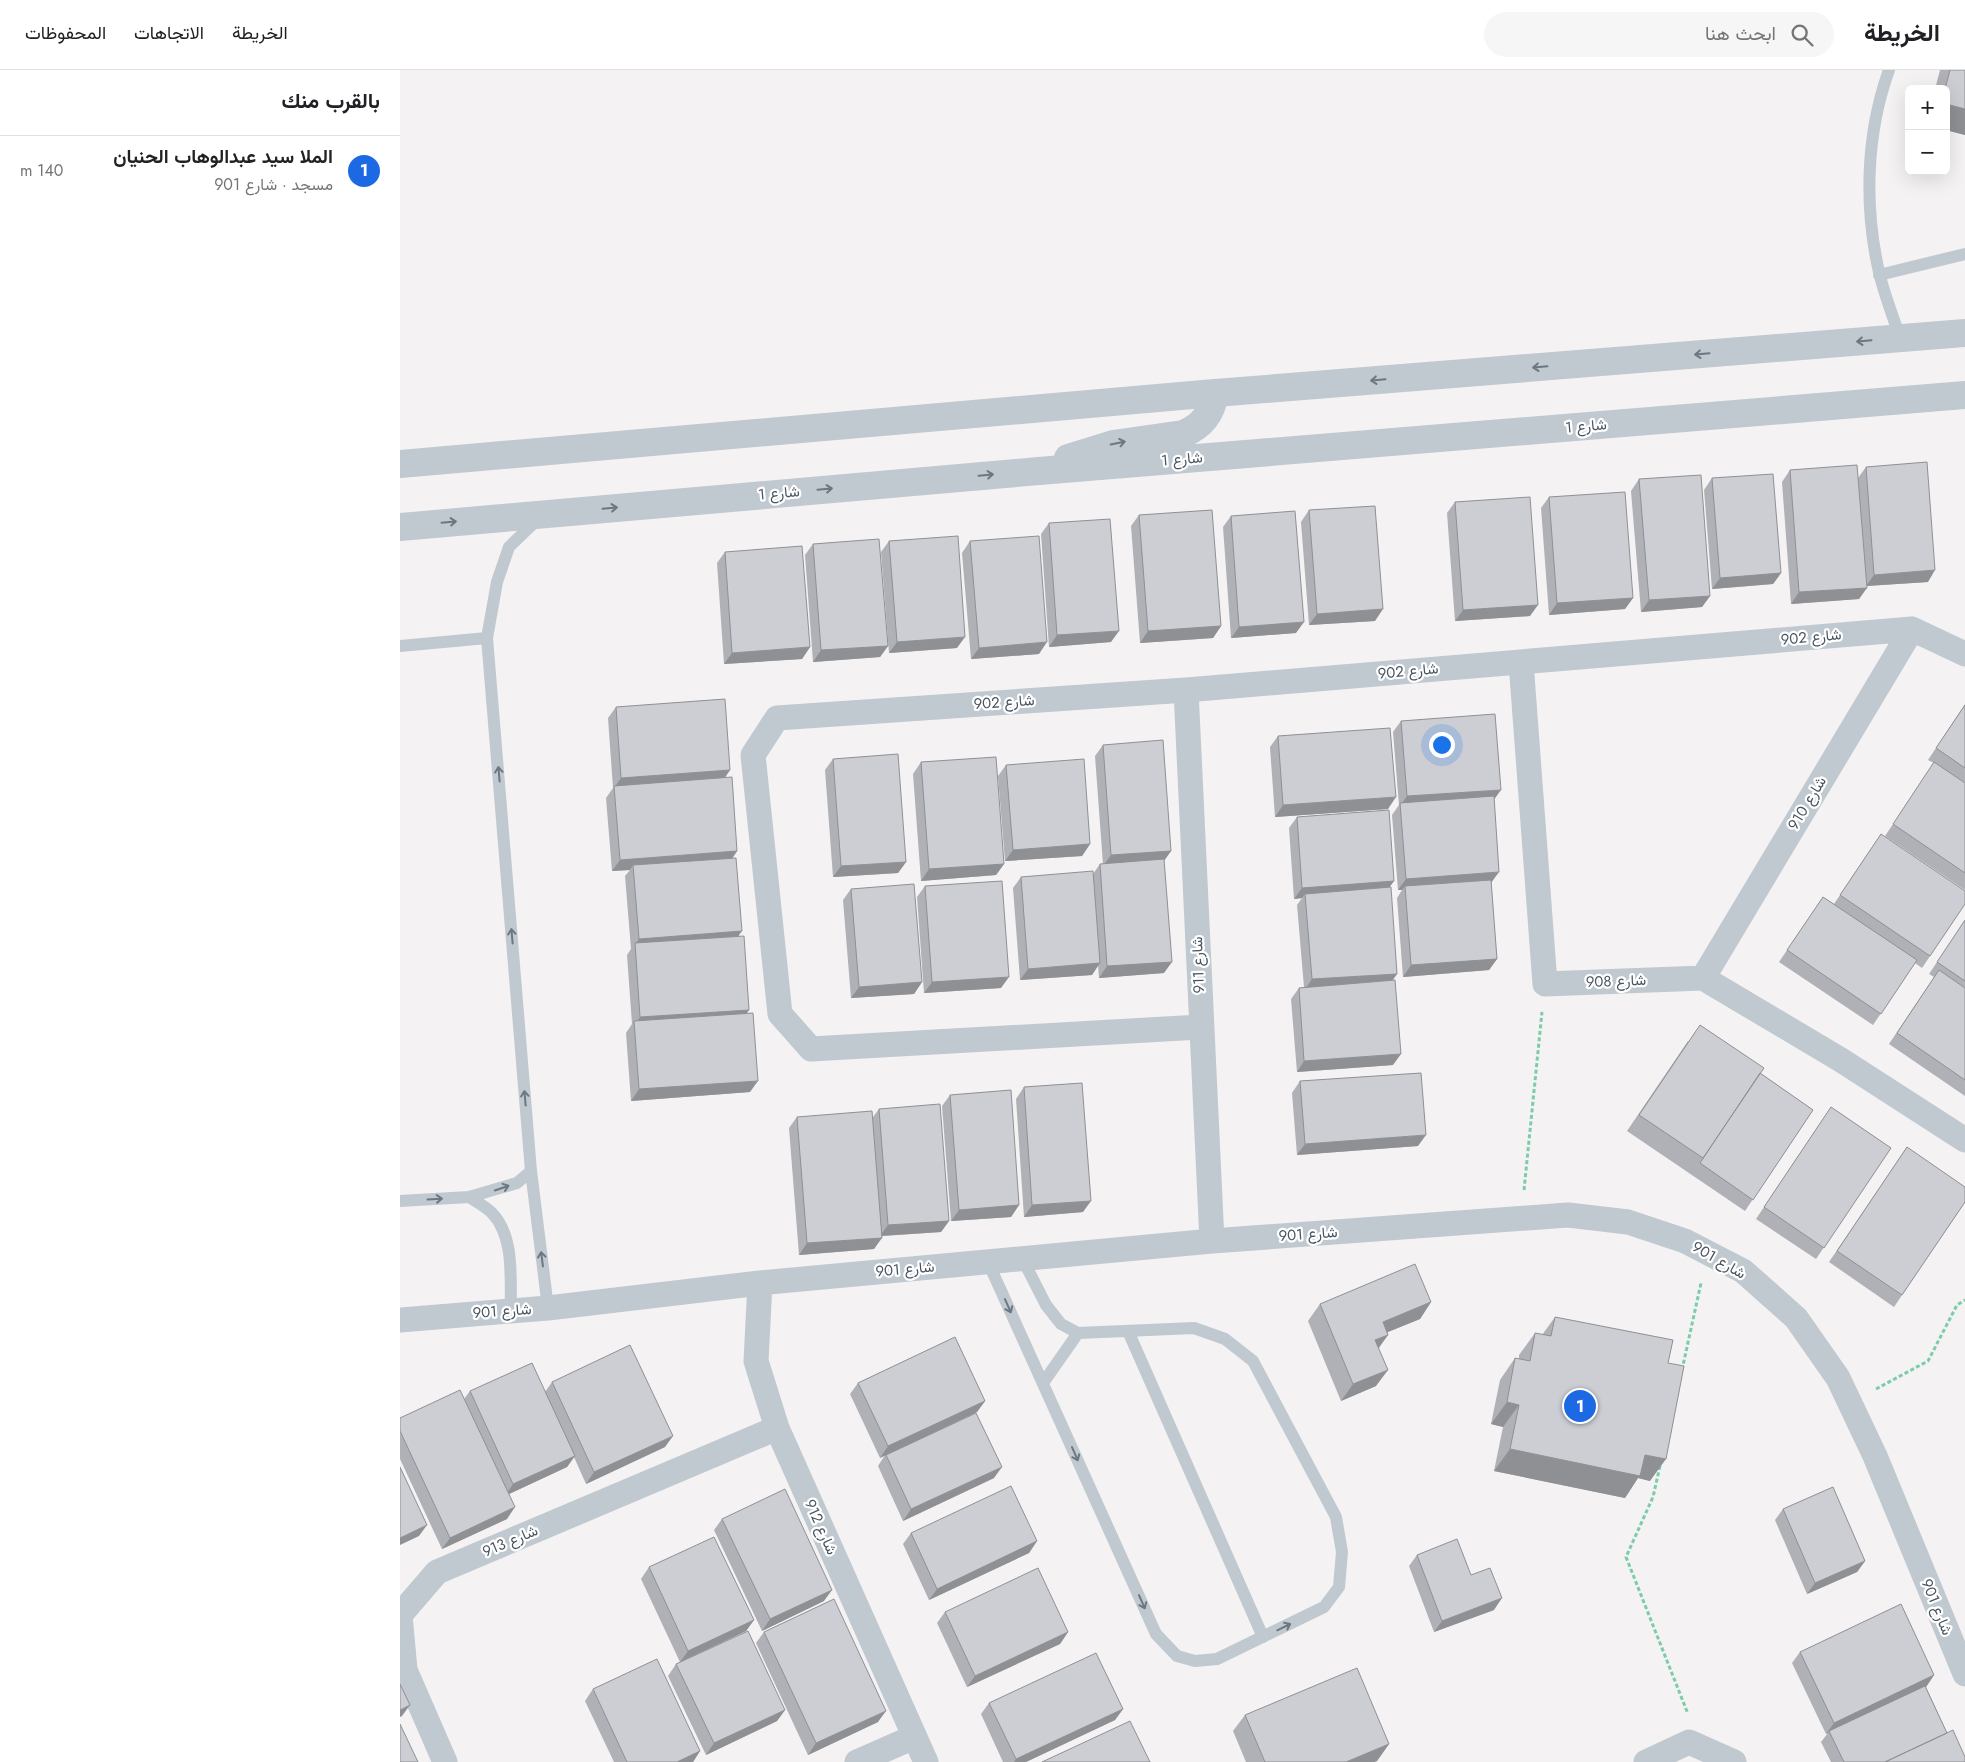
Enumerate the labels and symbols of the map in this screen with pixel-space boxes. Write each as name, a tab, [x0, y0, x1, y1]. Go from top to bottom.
one-way arrow	[1856, 336, 1872, 345]
one-way arrow	[1694, 349, 1710, 358]
one-way arrow	[1532, 362, 1548, 371]
one-way arrow	[1370, 375, 1386, 384]
street label: شارع 1	[1564, 413, 1608, 439]
one-way arrow	[1110, 438, 1126, 447]
street label: شارع 1	[1160, 446, 1204, 472]
one-way arrow	[978, 471, 994, 480]
street label: شارع 1	[757, 480, 801, 506]
one-way arrow	[816, 485, 832, 494]
one-way arrow	[602, 503, 618, 513]
one-way arrow	[440, 518, 456, 527]
street label: شارع 902	[1780, 623, 1842, 651]
street label: شارع 902	[1377, 657, 1439, 685]
street label: شارع 902	[973, 689, 1035, 715]
your location	[1429, 732, 1455, 758]
one-way arrow	[494, 766, 503, 782]
street label: شارع 910	[1782, 772, 1832, 834]
one-way arrow	[507, 928, 517, 944]
street label: شارع 911	[1186, 936, 1210, 994]
street label: شارع 908	[1585, 969, 1647, 993]
one-way arrow	[521, 1090, 530, 1106]
one-way arrow	[494, 1183, 510, 1192]
one-way arrow	[426, 1194, 442, 1203]
street label: شارع 901	[1278, 1221, 1338, 1247]
street label: شارع 901	[1688, 1236, 1750, 1284]
one-way arrow	[537, 1251, 547, 1267]
street label: شارع 901	[875, 1255, 936, 1283]
street label: شارع 901	[472, 1298, 532, 1324]
one-way arrow	[1004, 1298, 1013, 1313]
pin: 1	[1564, 1387, 1596, 1425]
one-way arrow	[1071, 1446, 1080, 1461]
street label: شارع 912	[799, 1496, 843, 1558]
street label: شارع 913	[479, 1519, 541, 1563]
street label: شارع 901	[1916, 1575, 1958, 1639]
one-way arrow	[1138, 1594, 1148, 1609]
one-way arrow	[1276, 1622, 1291, 1632]

